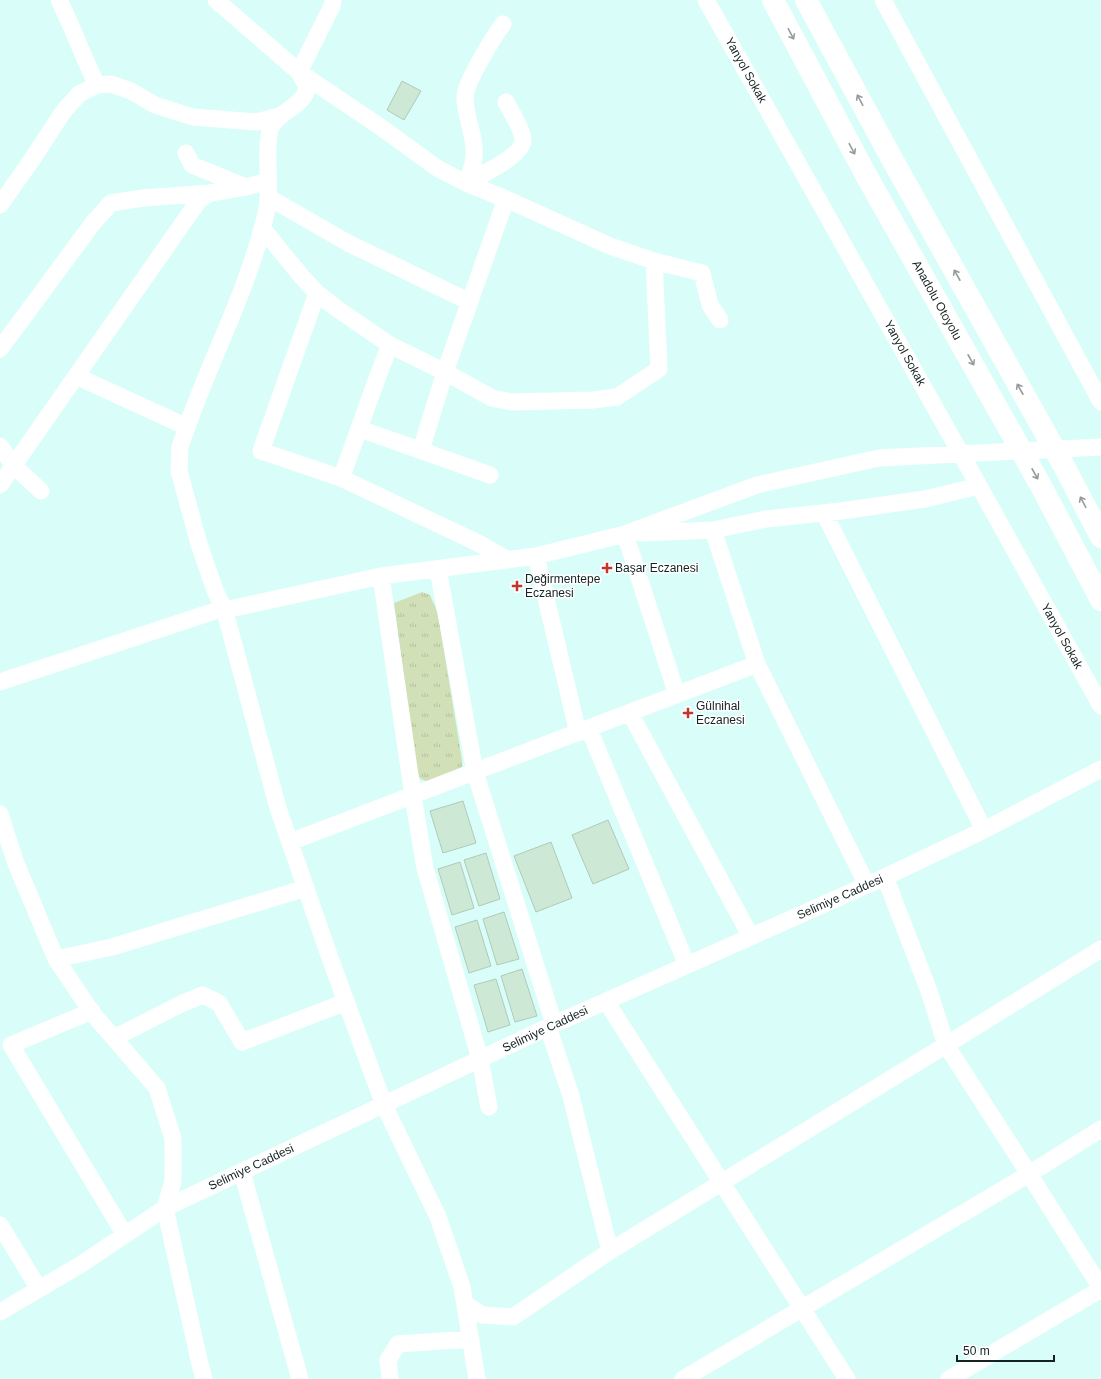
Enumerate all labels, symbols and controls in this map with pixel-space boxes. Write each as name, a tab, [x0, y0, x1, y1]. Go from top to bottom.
one-way arrow	[788, 28, 796, 40]
street label: Yanyol Sokak	[722, 35, 770, 106]
one-way arrow	[856, 94, 864, 106]
one-way arrow	[849, 143, 857, 155]
street label: Anadolu Otoyolu	[909, 258, 965, 342]
one-way arrow	[952, 269, 960, 281]
street label: Yanyol Sokak	[881, 318, 929, 389]
one-way arrow	[967, 354, 975, 366]
one-way arrow	[1016, 383, 1024, 395]
one-way arrow	[1031, 468, 1039, 480]
one-way arrow	[1079, 497, 1086, 509]
place label: Başar Eczanesi	[615, 561, 698, 575]
marker: Başar Eczanesi	[602, 563, 612, 573]
place label: Değirmentepe Eczanesi	[525, 572, 601, 600]
marker: Değirmentepe Eczanesi	[512, 581, 522, 591]
street label: Yanyol Sokak	[1038, 601, 1086, 672]
place label: Gülnihal Eczanesi	[696, 699, 745, 727]
marker: Gülnihal Eczanesi	[683, 708, 693, 718]
street label: Selimiye Caddesi	[795, 872, 885, 922]
street label: Selimiye Caddesi	[500, 1003, 590, 1055]
street label: Selimiye Caddesi	[206, 1141, 296, 1193]
scale bar	[957, 1337, 1054, 1363]
text: 50 m	[963, 1344, 990, 1358]

